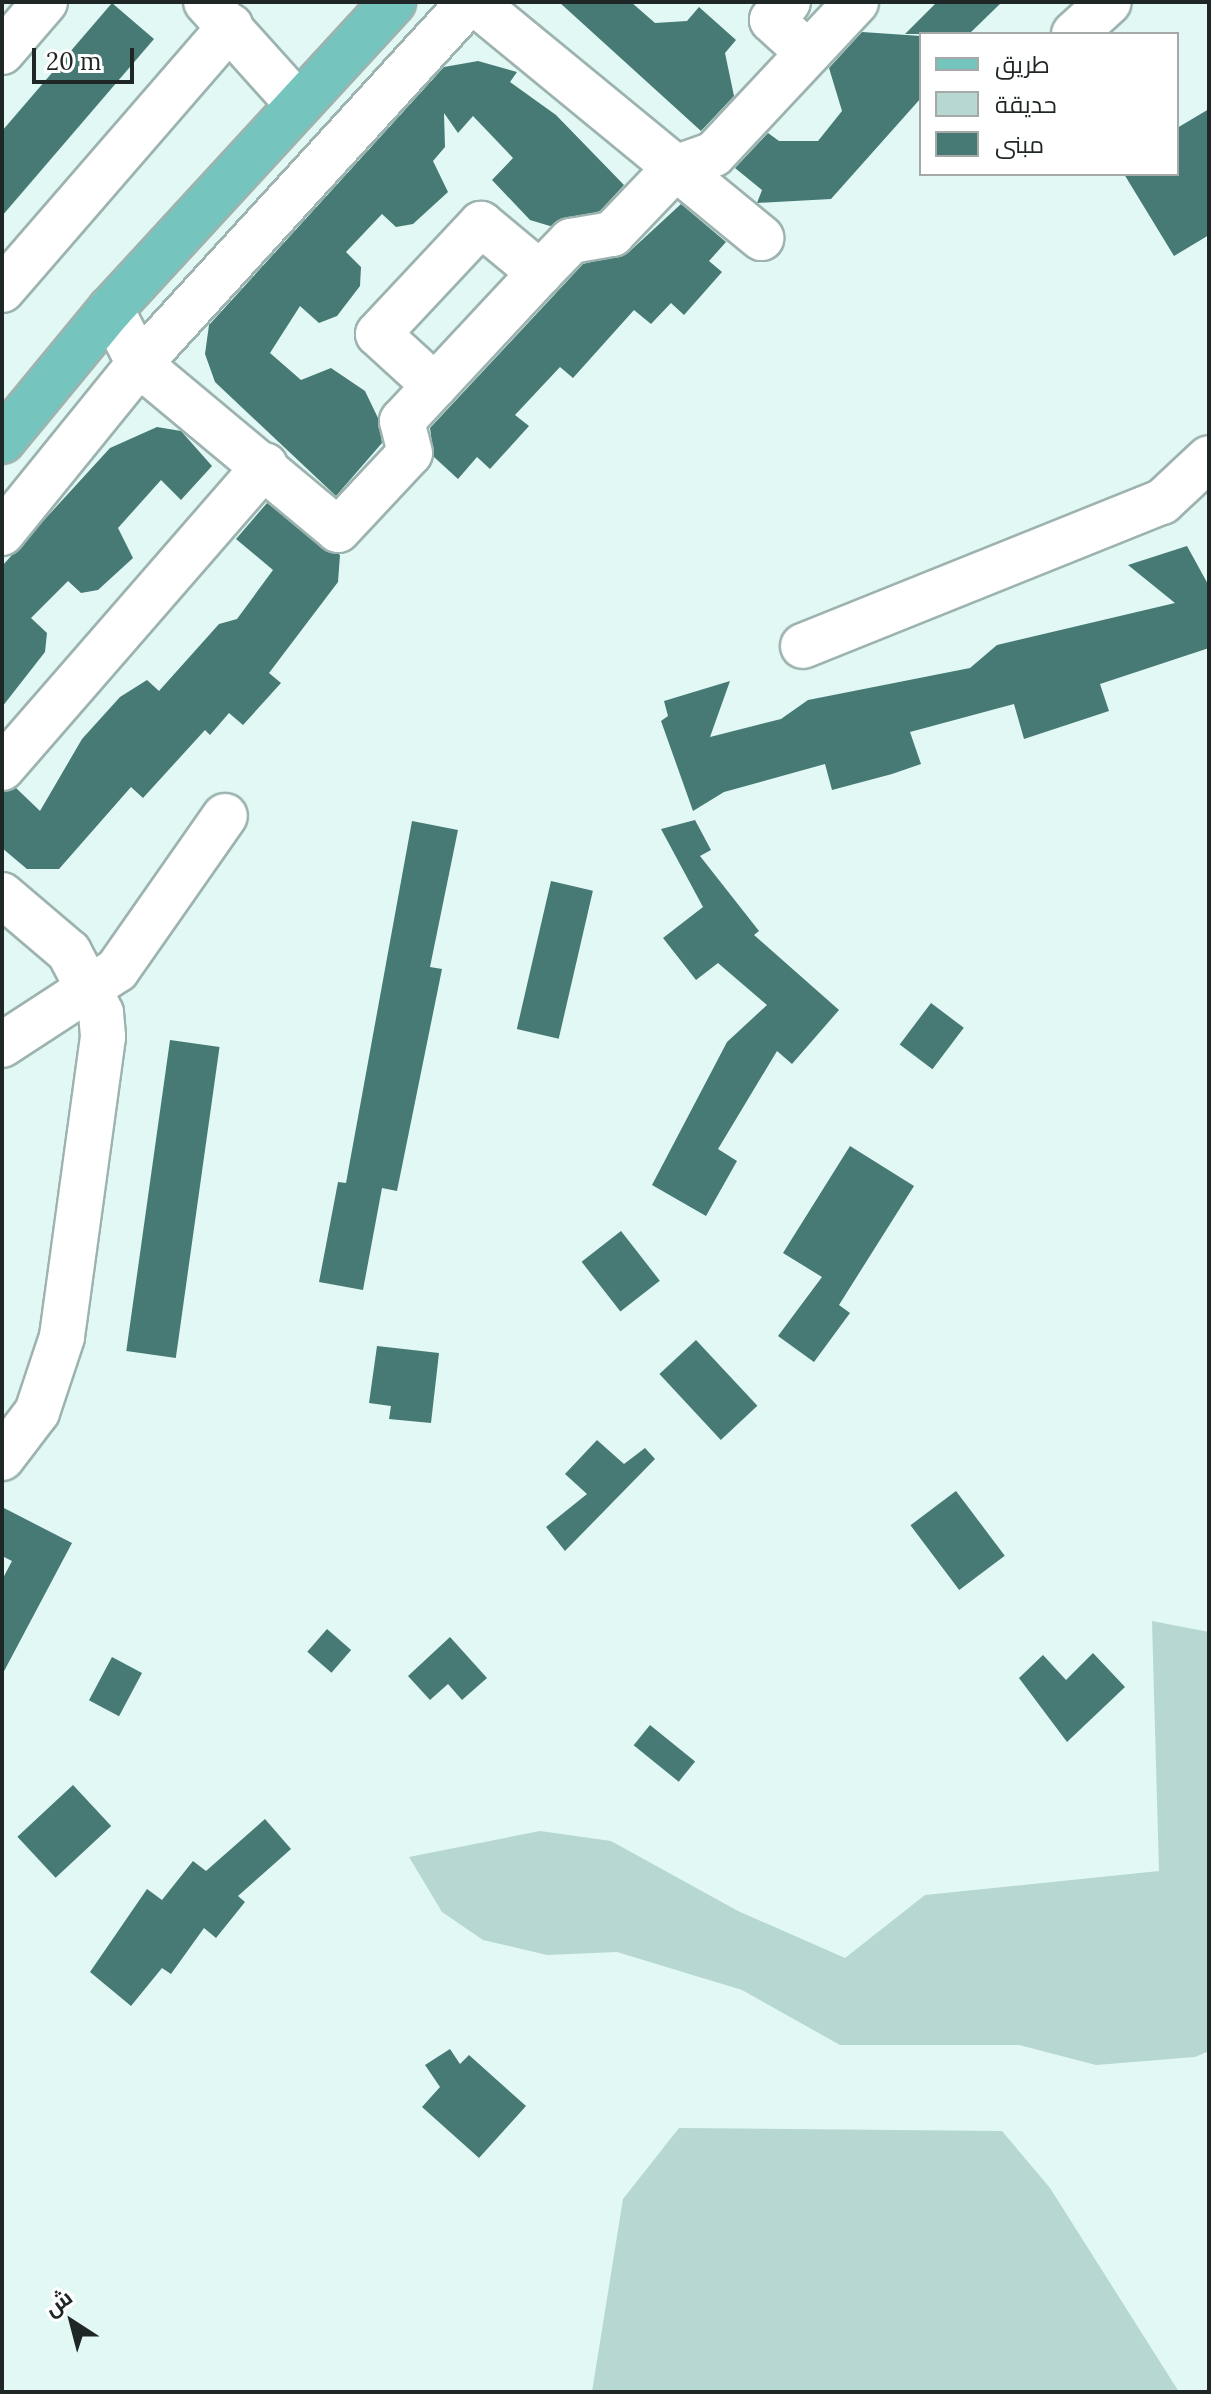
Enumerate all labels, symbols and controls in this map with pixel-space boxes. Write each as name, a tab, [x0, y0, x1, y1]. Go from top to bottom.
scale bar	[36, 32, 138, 82]
legend	[919, 32, 1179, 176]
text: 20 m	[46, 46, 102, 77]
text: طريق	[995, 49, 1050, 80]
text: حديقة	[995, 89, 1057, 120]
text: مبنى	[995, 129, 1044, 160]
north arrow	[32, 2282, 112, 2362]
text: ش	[38, 2283, 78, 2322]

